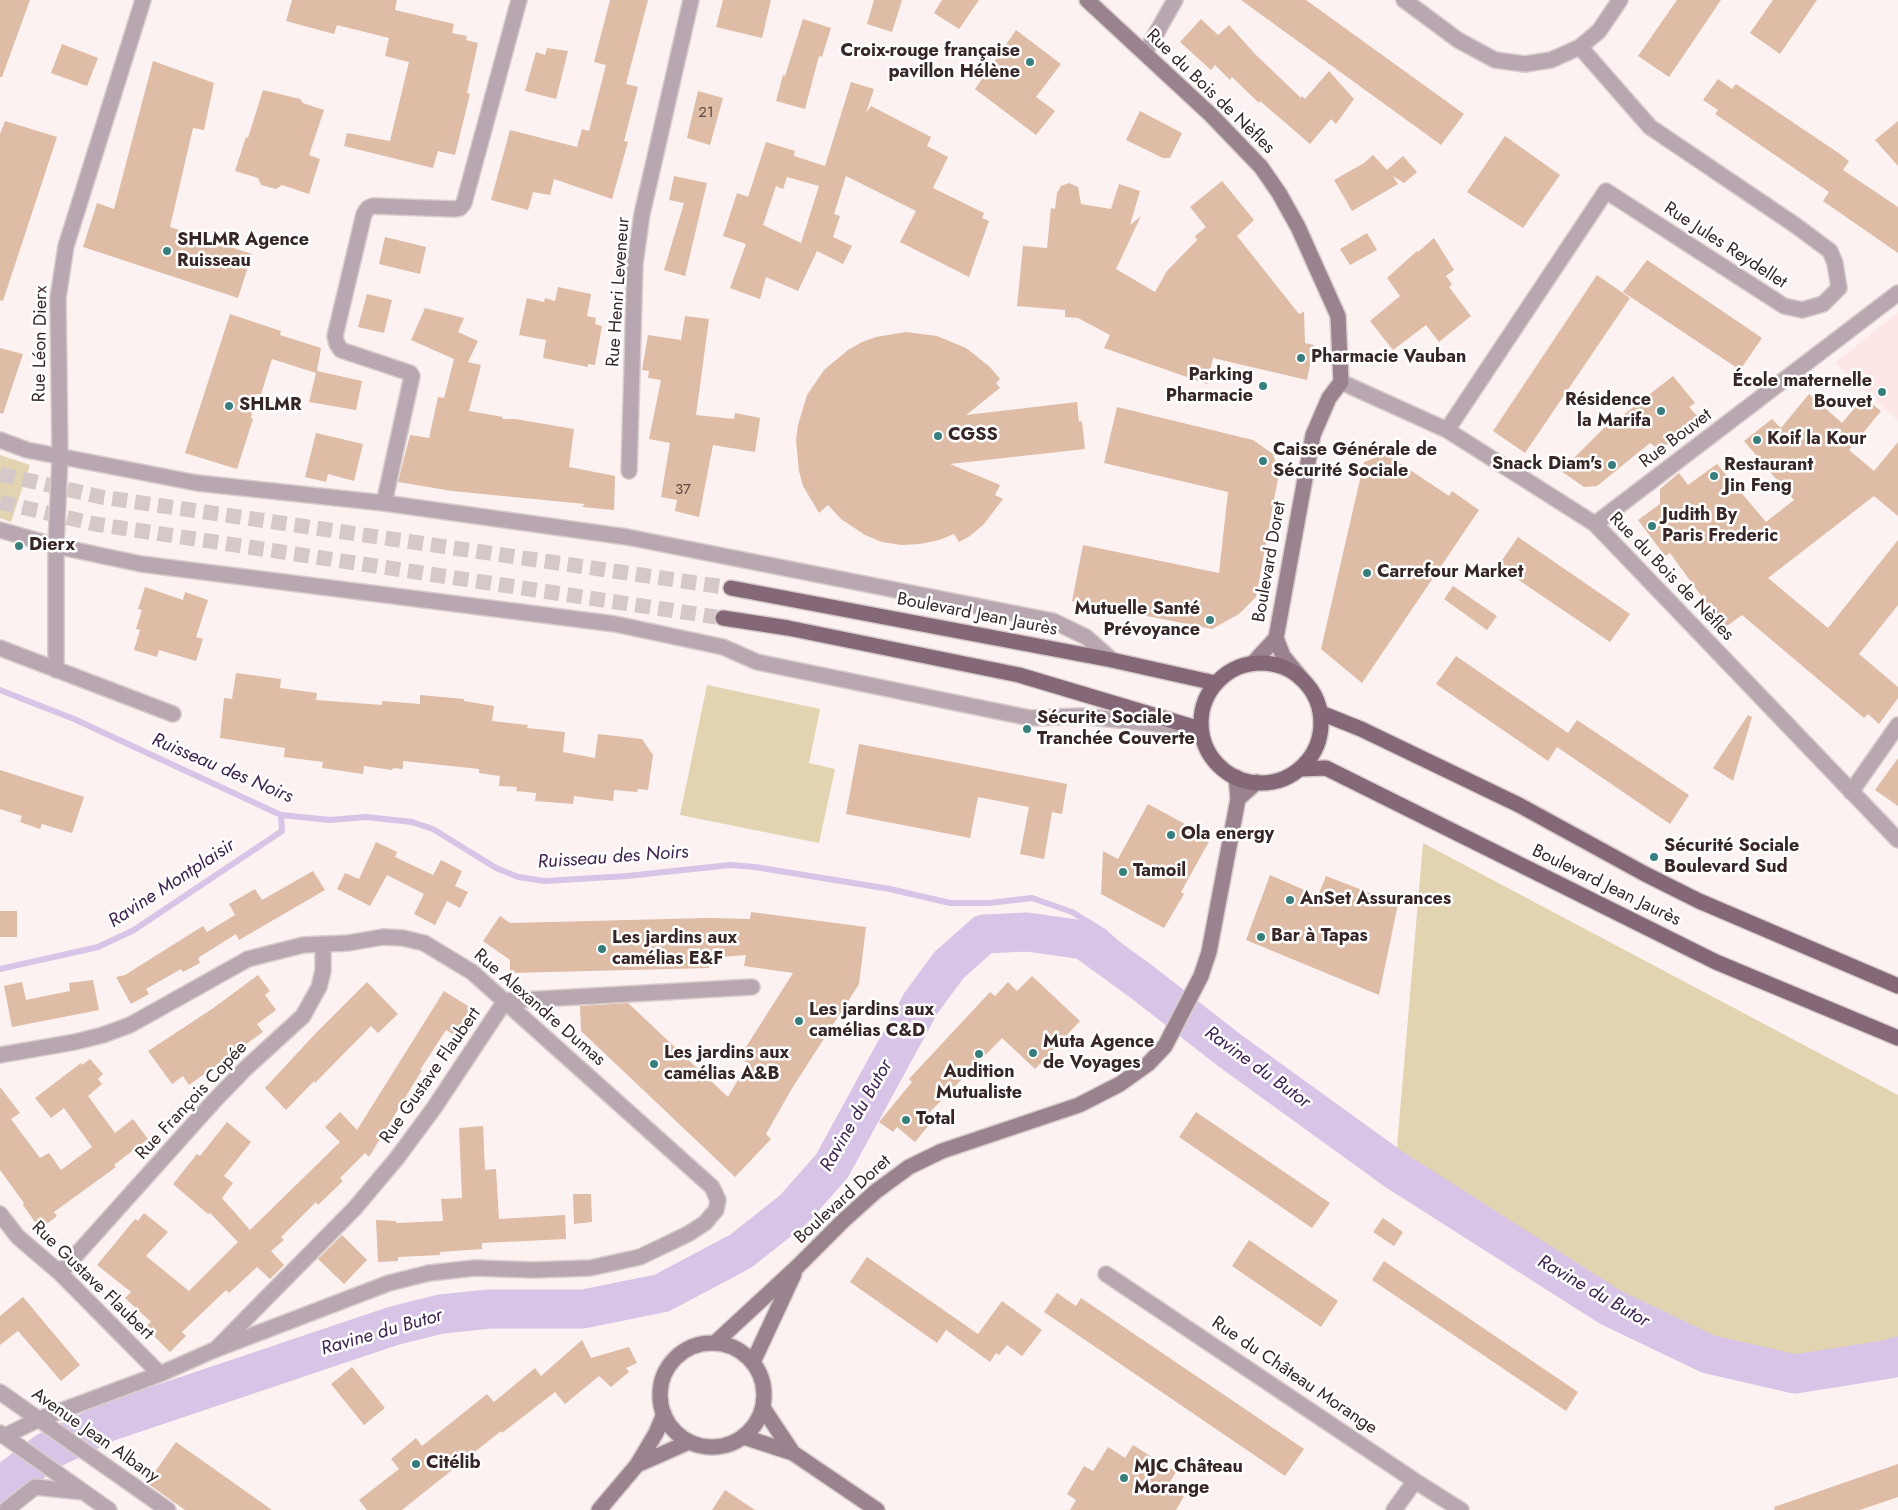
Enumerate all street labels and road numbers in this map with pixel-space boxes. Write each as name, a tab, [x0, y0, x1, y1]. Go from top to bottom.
street label: Rue du Bois de Nèfles	[1141, 25, 1279, 159]
street label: Rue Jules Reydellet	[1659, 198, 1791, 294]
street label: Rue Henri Leveneur	[603, 216, 635, 368]
street label: Rue Léon Dierx	[29, 285, 53, 403]
street label: Rue Bouvet	[1636, 405, 1716, 473]
street label: Boulevard Doret	[1249, 500, 1291, 624]
street label: Rue du Bois de Nèfles	[1604, 508, 1738, 646]
street label: Boulevard Jean Jaurès	[895, 589, 1059, 641]
street label: Boulevard Jean Jaurès	[1528, 841, 1684, 931]
street label: Rue Alexandre Dumas	[469, 945, 609, 1071]
street label: Rue Gustave Flaubert	[376, 1004, 486, 1148]
street label: Rue François Copée	[132, 1037, 252, 1165]
street label: Boulevard Doret	[790, 1151, 896, 1249]
street label: Rue Gustave Flaubert	[26, 1217, 158, 1345]
street label: Rue du Château Morange	[1207, 1312, 1381, 1440]
street label: Avenue Jean Albany	[27, 1384, 163, 1488]

